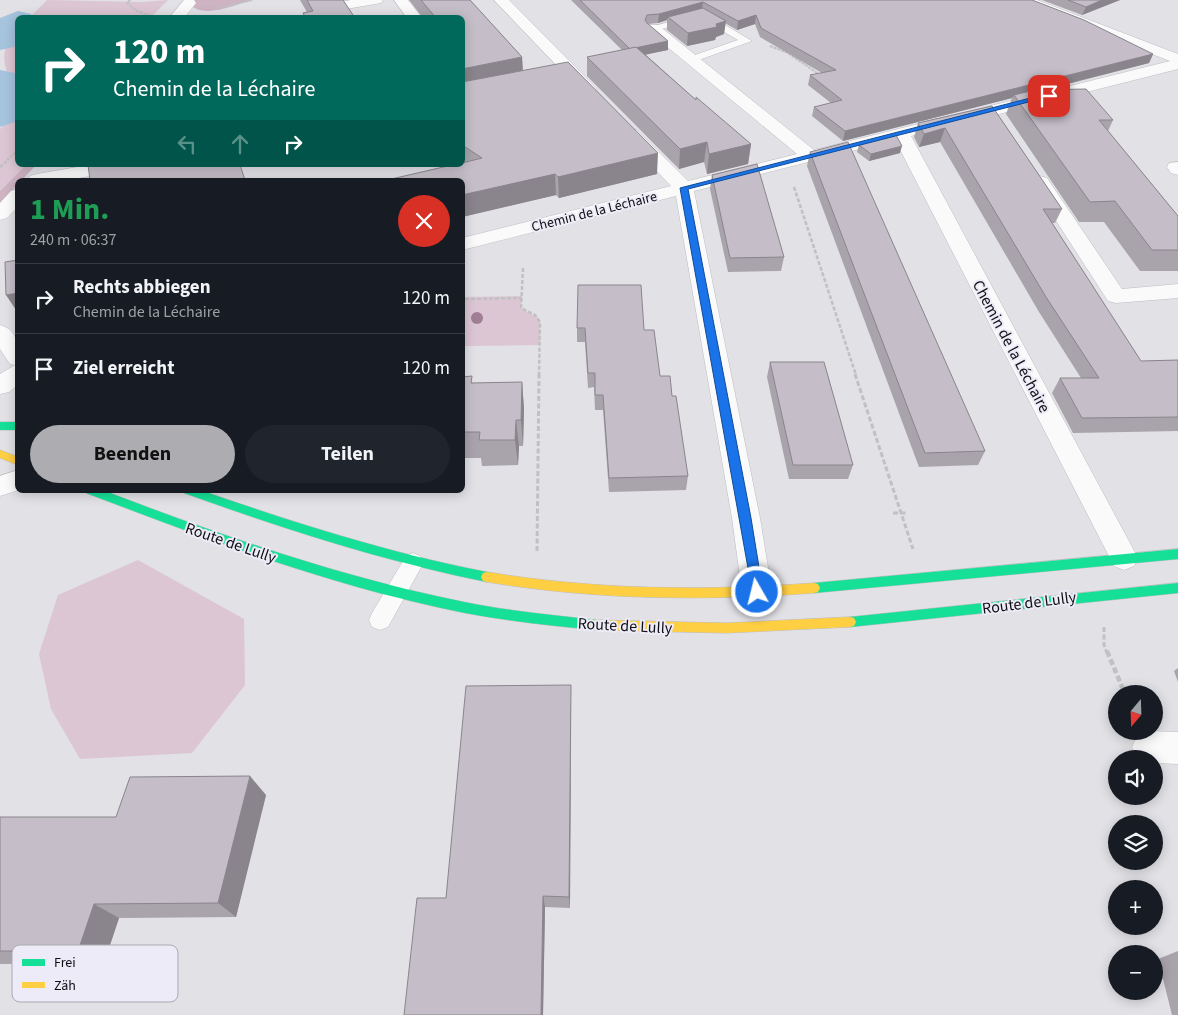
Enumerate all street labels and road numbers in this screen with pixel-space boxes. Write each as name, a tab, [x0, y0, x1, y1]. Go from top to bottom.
street label: Chemin de la Léchaire	[529, 187, 659, 237]
street label: Chemin de la Léchaire	[967, 276, 1055, 417]
street label: Route de Lully	[182, 517, 279, 569]
street label: Route de Lully	[981, 586, 1078, 620]
street label: Route de Lully	[577, 613, 673, 639]

